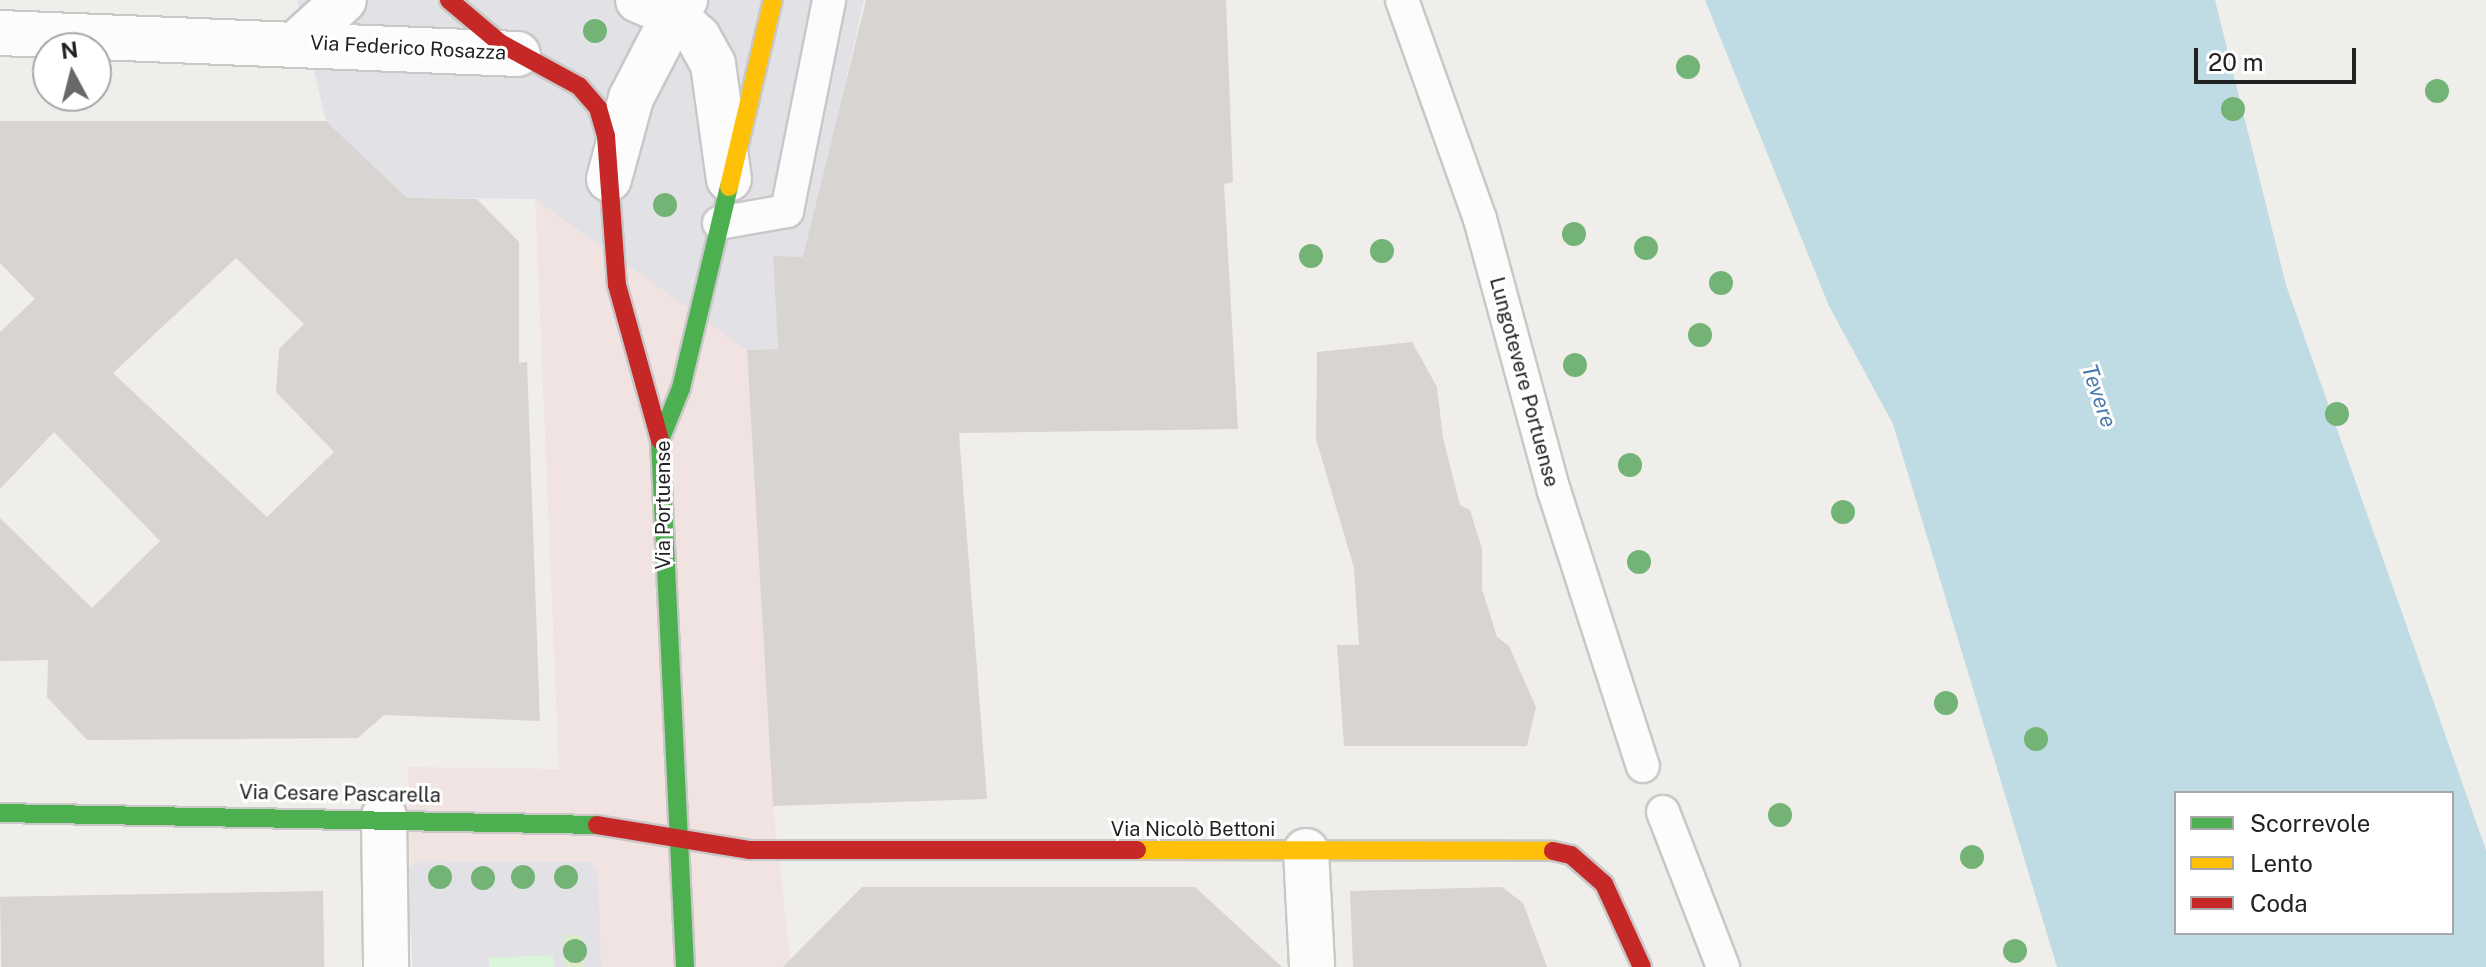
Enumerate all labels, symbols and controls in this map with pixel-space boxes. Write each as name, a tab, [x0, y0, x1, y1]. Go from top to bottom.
street label: Via Federico Rosazza	[309, 31, 507, 65]
north arrow	[32, 32, 112, 112]
scale bar	[2198, 32, 2360, 82]
text: N	[59, 36, 79, 64]
text: 20 m	[2208, 48, 2264, 76]
street label: Lungotevere Portuense	[1484, 274, 1564, 490]
water label: Tevere	[2076, 361, 2122, 431]
street label: Via Portuense	[651, 440, 675, 570]
street label: Via Cesare Pascarella	[239, 780, 441, 808]
legend	[2174, 791, 2454, 935]
text: Scorrevole	[2250, 809, 2370, 837]
street label: Via Nicolò Bettoni	[1111, 817, 1275, 841]
text: Lento	[2250, 849, 2313, 877]
text: Coda	[2250, 889, 2308, 917]

